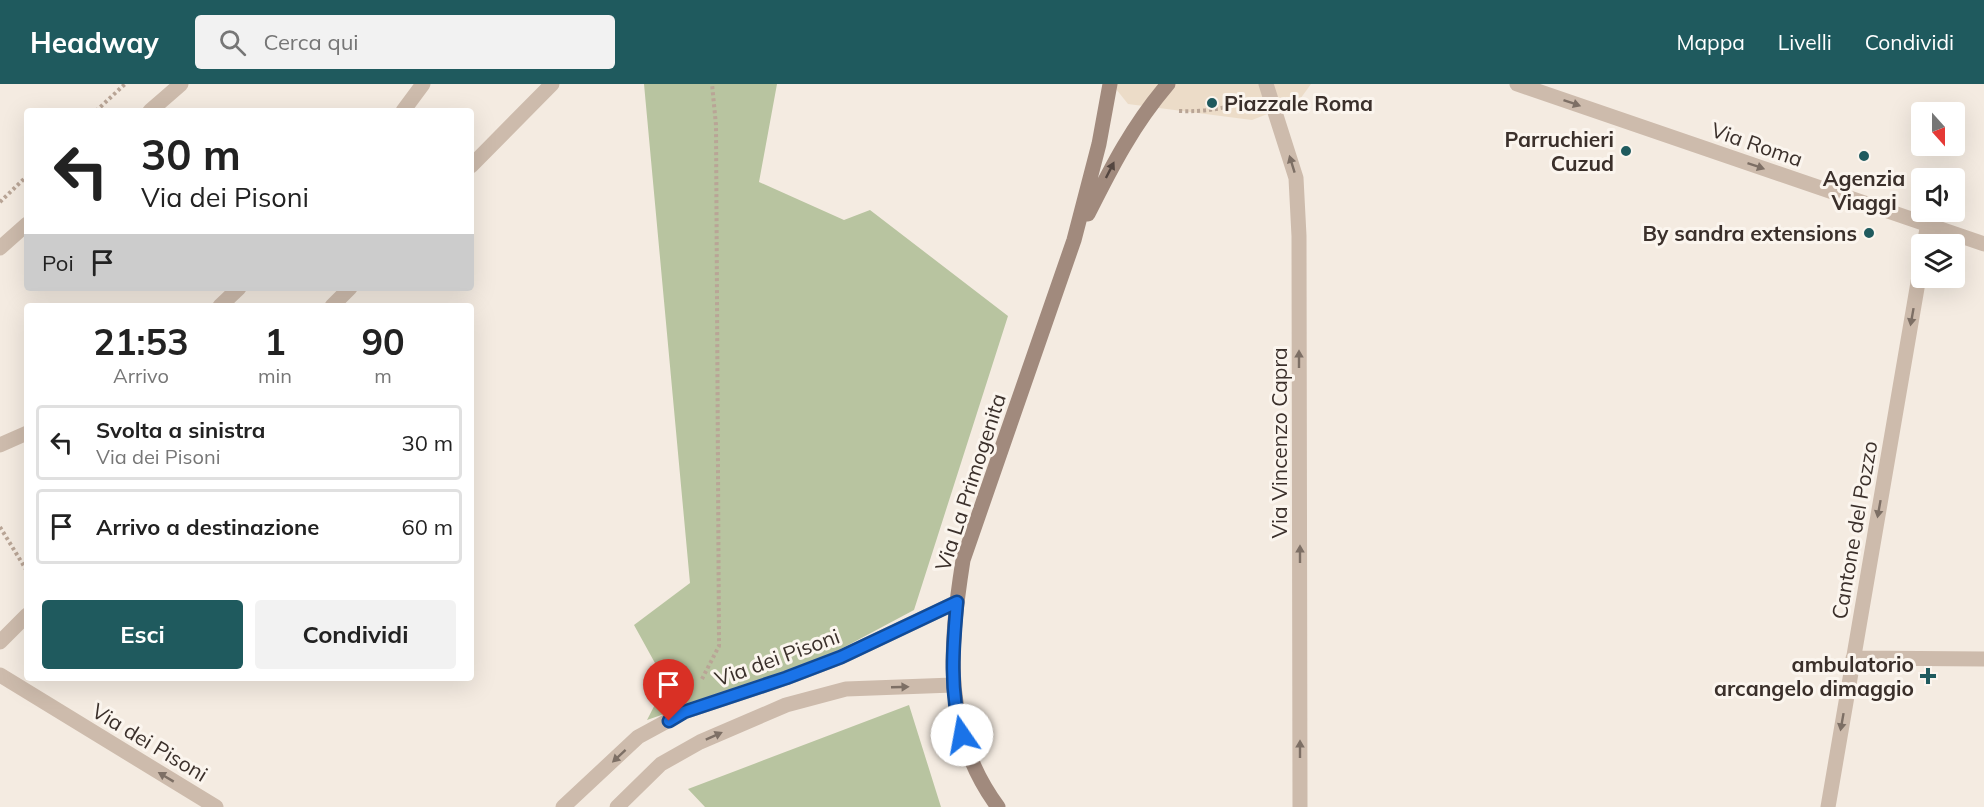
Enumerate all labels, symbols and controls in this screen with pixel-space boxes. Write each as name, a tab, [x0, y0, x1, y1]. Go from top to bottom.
search box	[195, 15, 615, 69]
text: Headway	[30, 25, 159, 60]
icon: search	[216, 26, 249, 59]
text: Cerca qui	[264, 28, 359, 56]
text: Mappa	[1676, 29, 1745, 55]
text: Livelli	[1778, 29, 1832, 55]
text: Condividi	[1865, 29, 1954, 55]
place label: Piazzale Roma	[1224, 90, 1373, 116]
marker: Piazzale Roma	[1205, 96, 1219, 110]
one-way arrow	[1563, 99, 1581, 108]
north arrow	[1911, 102, 1965, 156]
map controls	[1911, 102, 1965, 288]
street label: Via Roma	[1708, 116, 1806, 172]
place label: Parruchieri Cuzud	[1504, 126, 1614, 176]
text: 30 m	[141, 128, 241, 181]
icon: left	[42, 132, 120, 210]
marker: Parruchieri Cuzud	[1619, 144, 1633, 158]
marker: Agenzia Viaggi	[1857, 149, 1871, 163]
one-way arrow	[1287, 155, 1296, 173]
one-way arrow	[1105, 161, 1115, 178]
one-way arrow	[1747, 162, 1765, 171]
place label: Agenzia Viaggi	[1823, 165, 1905, 215]
button: sound	[1911, 168, 1965, 222]
text: Via dei Pisoni	[141, 180, 309, 214]
place label: By sandra extensions	[1643, 220, 1857, 246]
marker: By sandra extensions	[1862, 226, 1876, 240]
button: layers	[1911, 234, 1965, 288]
icon: arrive	[86, 246, 119, 279]
text: Poi	[42, 249, 74, 277]
one-way arrow	[1907, 308, 1916, 327]
text: 21:53	[93, 319, 189, 364]
text: 1	[264, 319, 286, 364]
text: 90	[361, 319, 405, 364]
street label: Via Vincenzo Capra	[1266, 347, 1292, 539]
one-way arrow	[1294, 349, 1304, 368]
text: Arrivo	[113, 363, 169, 388]
text: min	[258, 363, 292, 388]
text: m	[374, 363, 392, 388]
street label: Via La Primogenita	[929, 390, 1011, 574]
text: Svolta a sinistra	[96, 416, 265, 444]
icon: left	[45, 426, 78, 459]
text: 30 m	[402, 429, 453, 457]
street label: Cantone del Pozzo	[1826, 439, 1882, 621]
text: Via dei Pisoni	[96, 444, 220, 469]
one-way arrow	[1874, 500, 1883, 519]
icon: arrive	[45, 510, 78, 543]
text: Arrivo a destinazione	[96, 513, 319, 541]
text: 60 m	[402, 513, 453, 541]
one-way arrow	[1295, 544, 1305, 563]
button: Esci	[42, 600, 243, 669]
button: Condividi	[255, 600, 456, 669]
street label: Via dei Pisoni	[711, 622, 843, 692]
place label: ambulatorio arcangelo dimaggio	[1714, 651, 1914, 701]
pin	[643, 659, 694, 721]
marker: ambulatorio arcangelo dimaggio	[1919, 667, 1937, 685]
icon: arrive	[652, 668, 685, 701]
one-way arrow	[891, 682, 910, 691]
street label: Via dei Pisoni	[87, 697, 213, 787]
position arrow	[930, 703, 994, 767]
one-way arrow	[1837, 713, 1846, 732]
one-way arrow	[705, 731, 722, 740]
one-way arrow	[1295, 739, 1305, 758]
one-way arrow	[611, 749, 626, 763]
one-way arrow	[158, 771, 174, 782]

